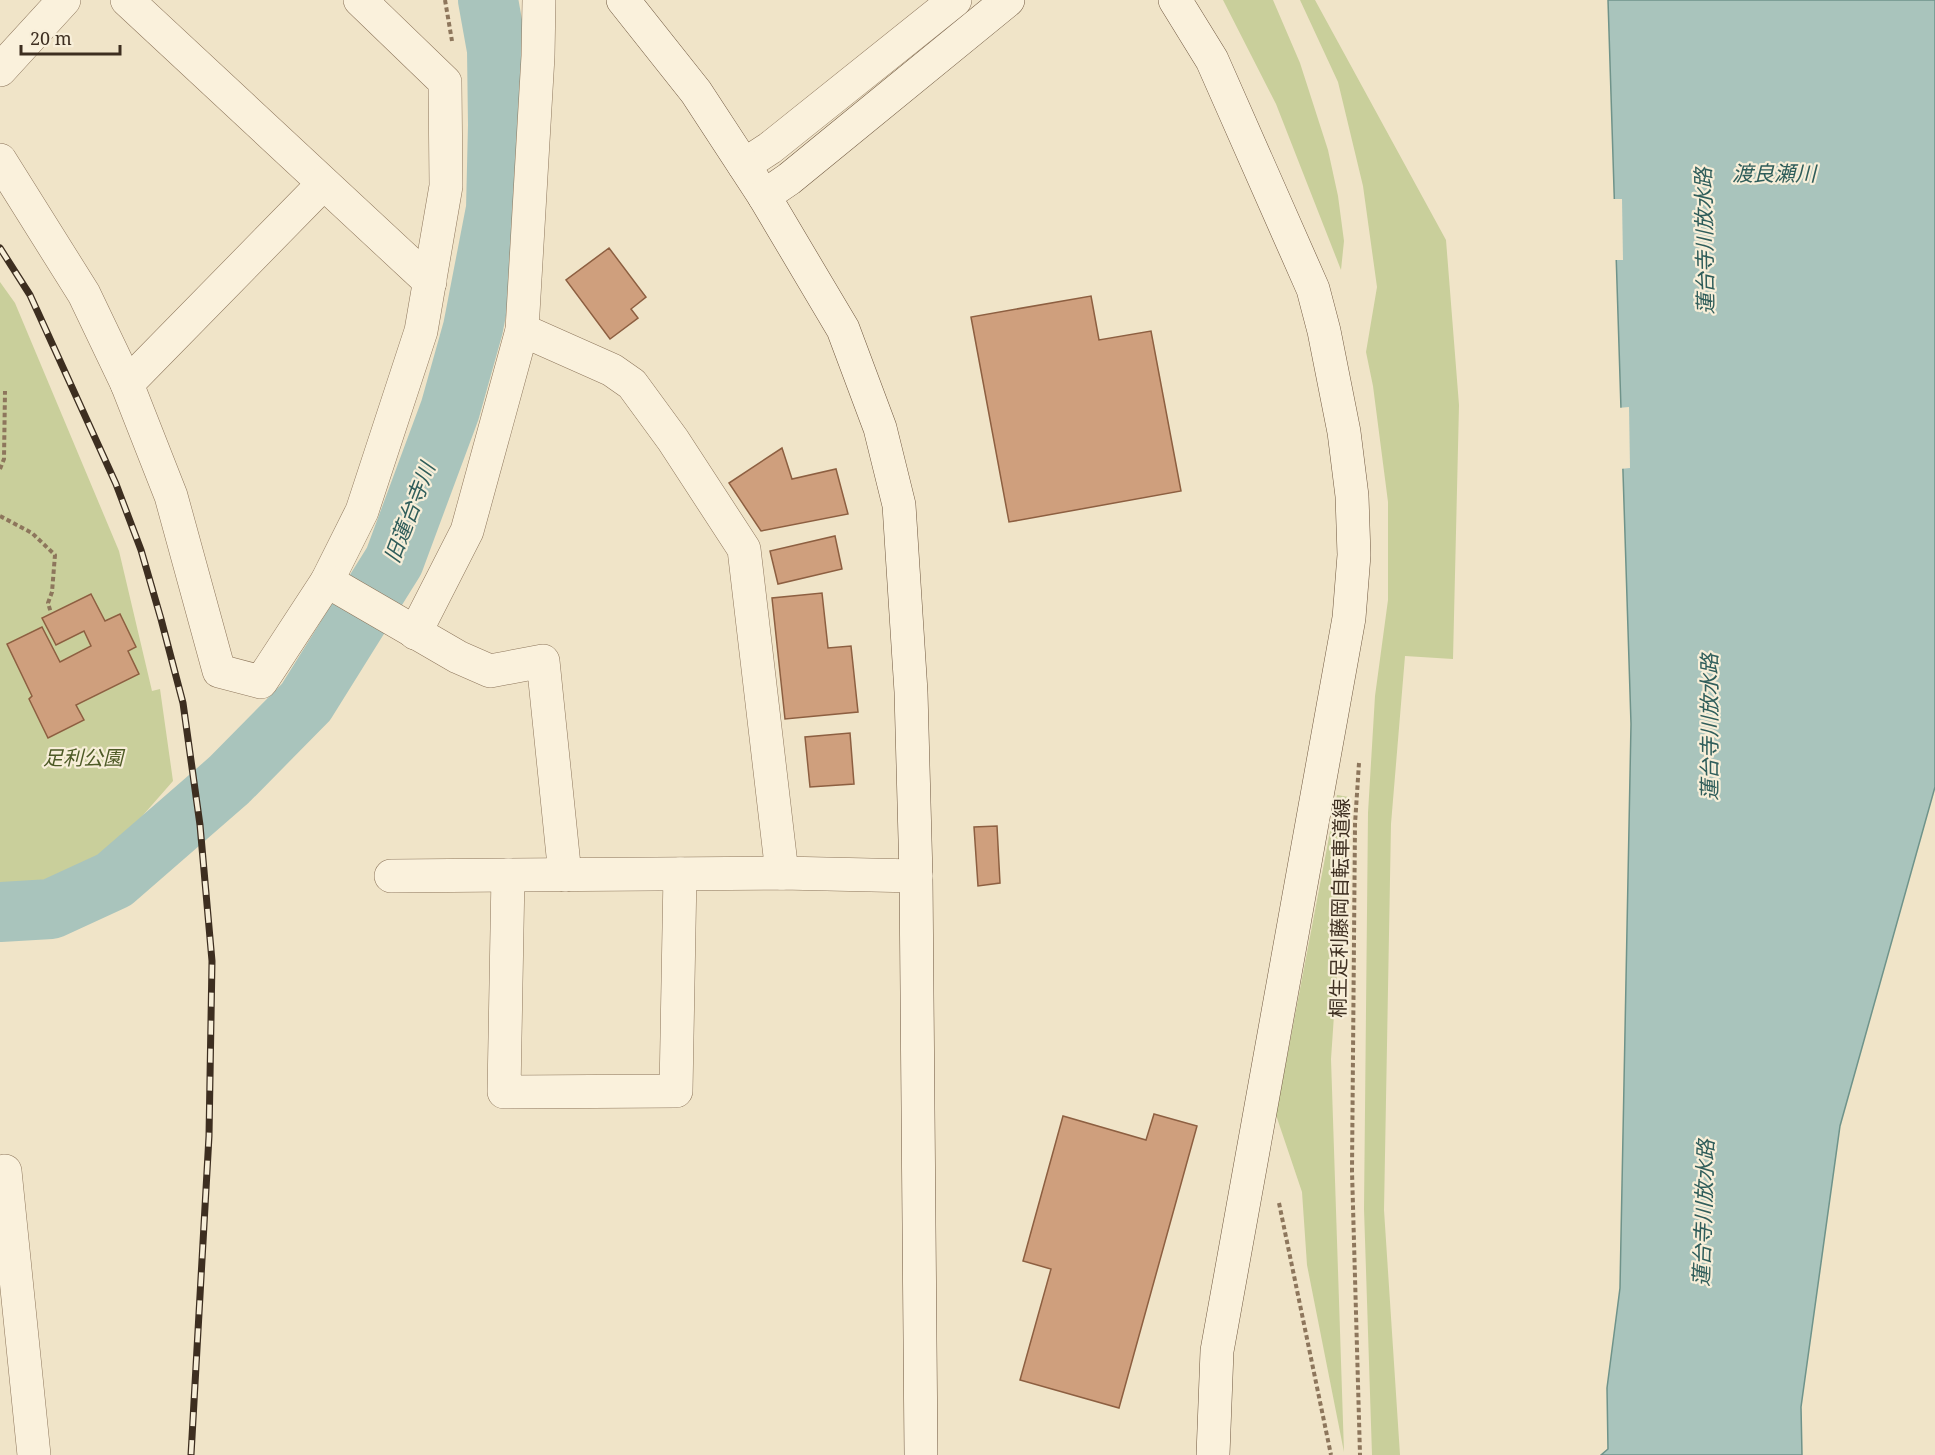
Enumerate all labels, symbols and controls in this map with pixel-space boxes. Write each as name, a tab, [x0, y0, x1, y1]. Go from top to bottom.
scale bar	[21, 18, 120, 56]
text: 20 m	[30, 26, 72, 50]
water label: 渡良瀬川	[1732, 159, 1818, 187]
water label: 蓮台寺川放水路	[1689, 165, 1719, 315]
water label: 旧蓮台寺川	[377, 457, 442, 567]
water label: 蓮台寺川放水路	[1695, 652, 1723, 801]
park label: 足利公園	[43, 744, 126, 771]
street label: 桐生足利藤岡自転車道線	[1324, 798, 1355, 1018]
water label: 蓮台寺川放水路	[1686, 1137, 1720, 1287]

